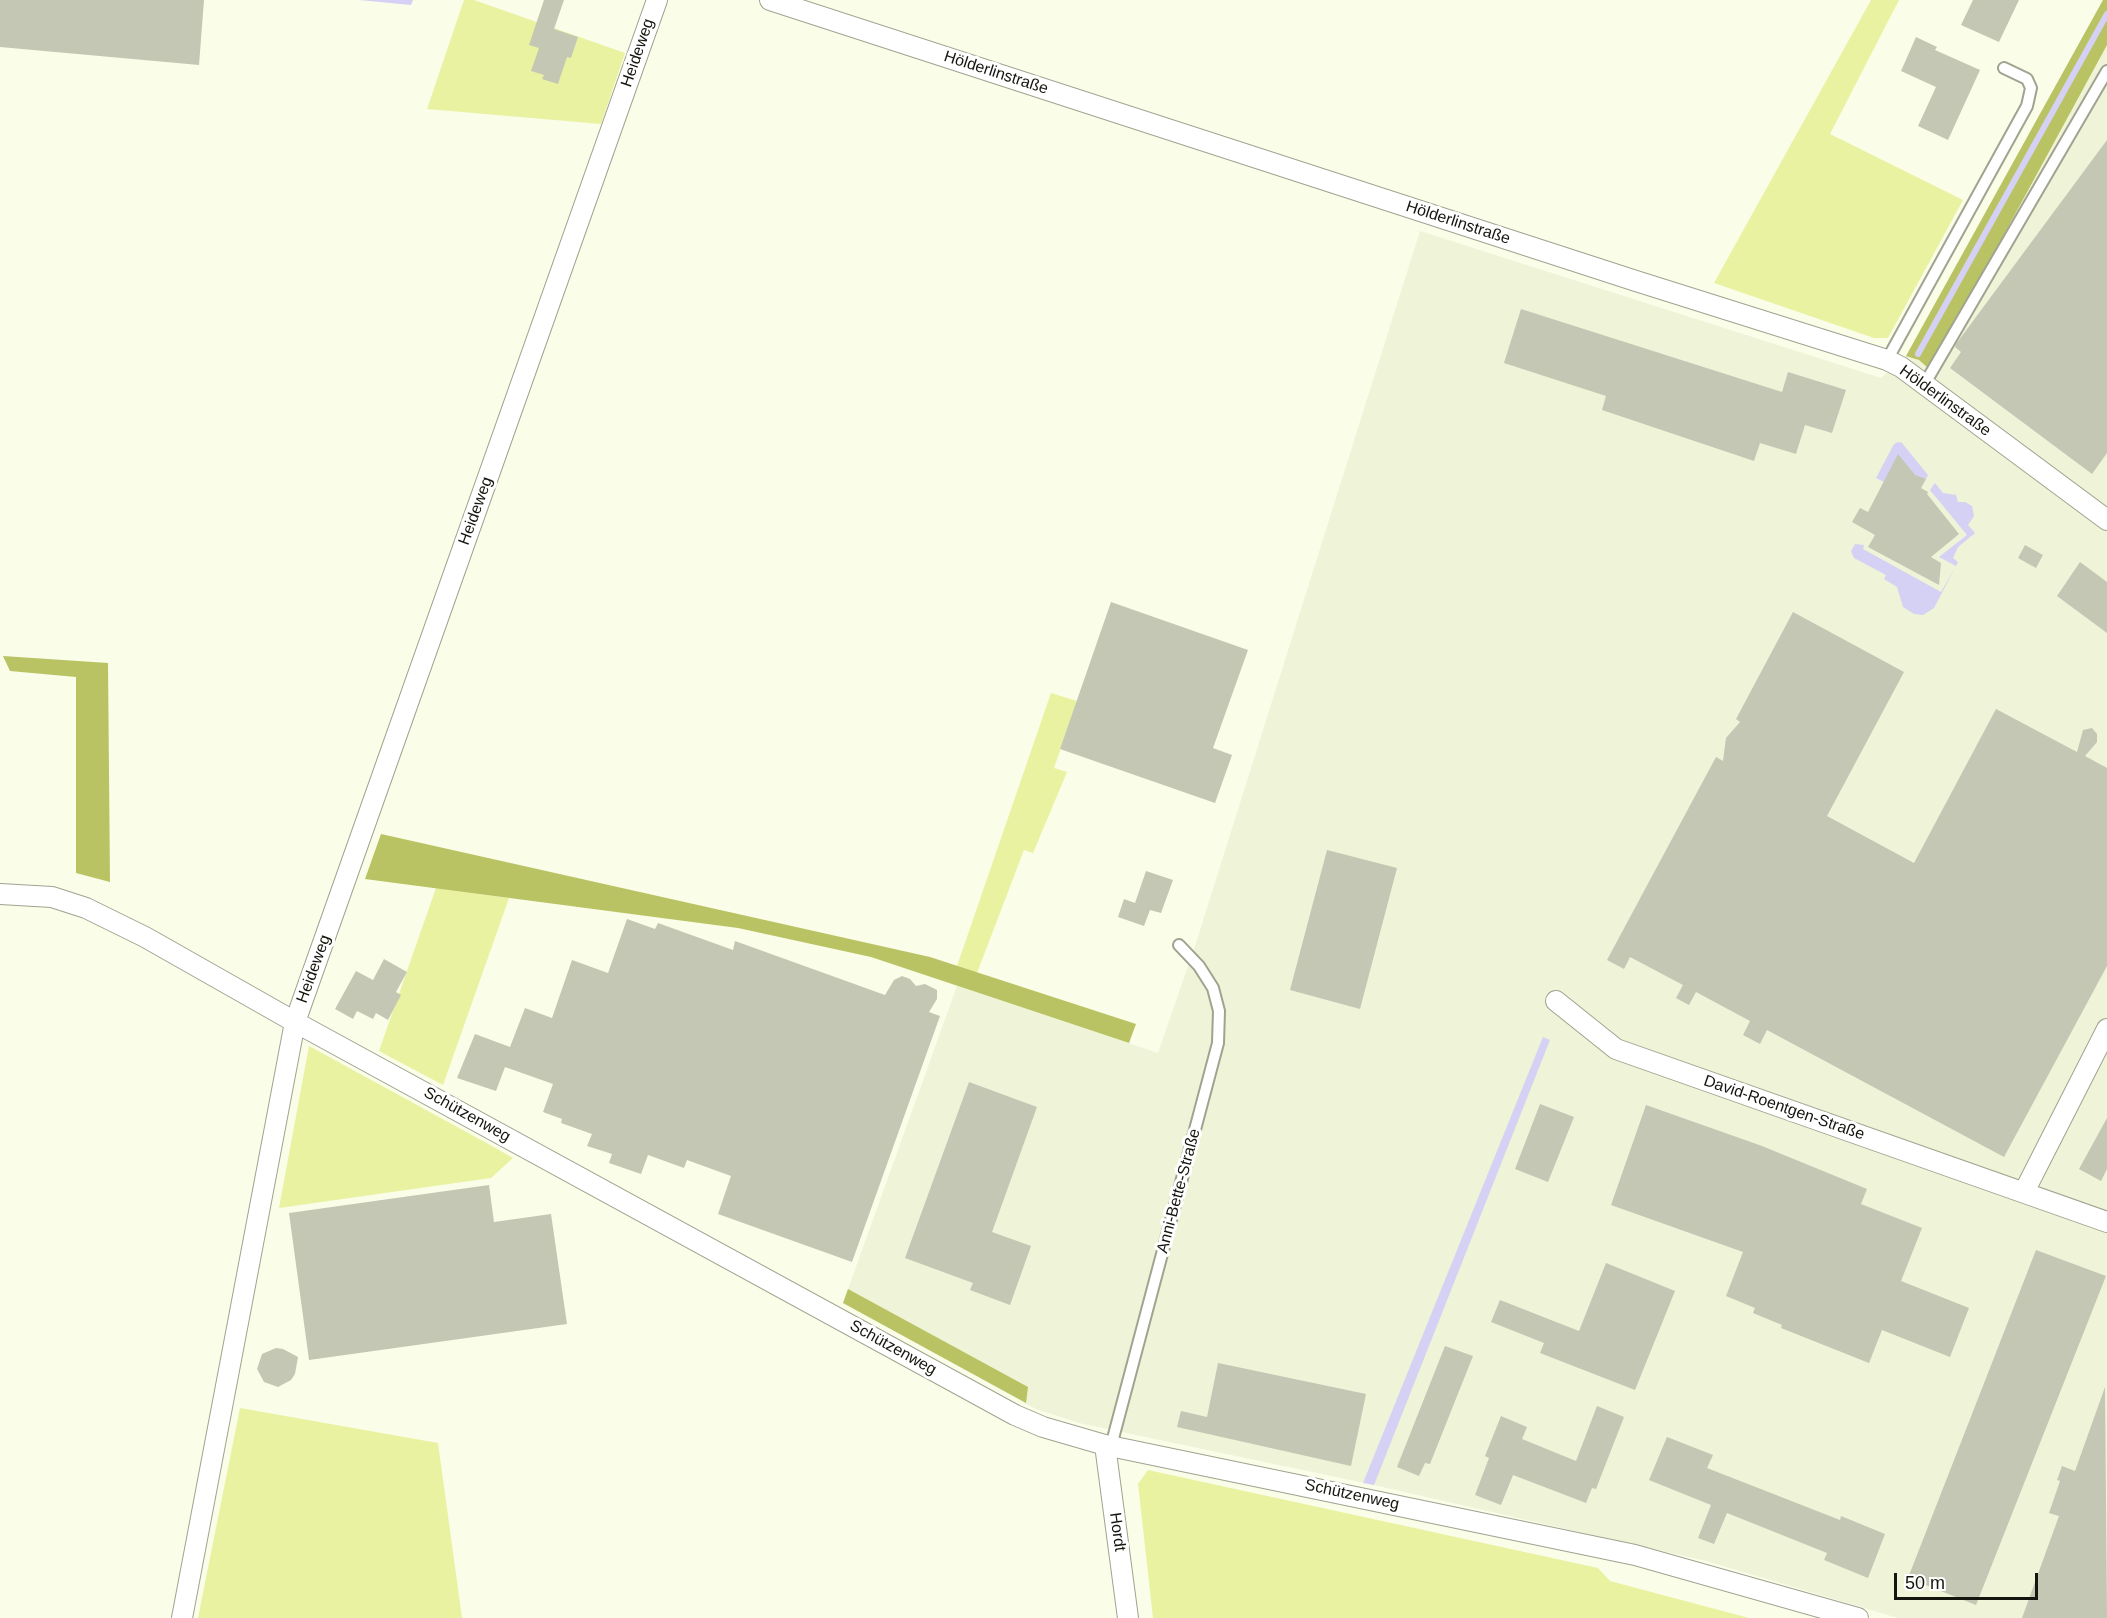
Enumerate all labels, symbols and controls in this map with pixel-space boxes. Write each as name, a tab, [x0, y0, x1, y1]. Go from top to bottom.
street label: Heideweg	[617, 16, 659, 90]
street label: Hölderlinstraße	[941, 47, 1051, 99]
street label: Hölderlinstraße	[1403, 197, 1513, 249]
street label: Hölderlinstraße	[1895, 361, 1995, 441]
street label: Heideweg	[455, 474, 497, 548]
street label: Heideweg	[293, 932, 335, 1006]
street label: David-Roentgen-Straße	[1701, 1071, 1867, 1145]
street label: Schützenweg	[420, 1083, 514, 1147]
street label: Anni-Bette-Straße	[1153, 1127, 1205, 1255]
street label: Schützenweg	[846, 1316, 940, 1380]
street label: Schützenweg	[1303, 1476, 1401, 1514]
street label: Hordt	[1105, 1511, 1129, 1553]
scale bar	[1897, 1561, 2041, 1599]
text: 50 m	[1905, 1573, 1945, 1593]

